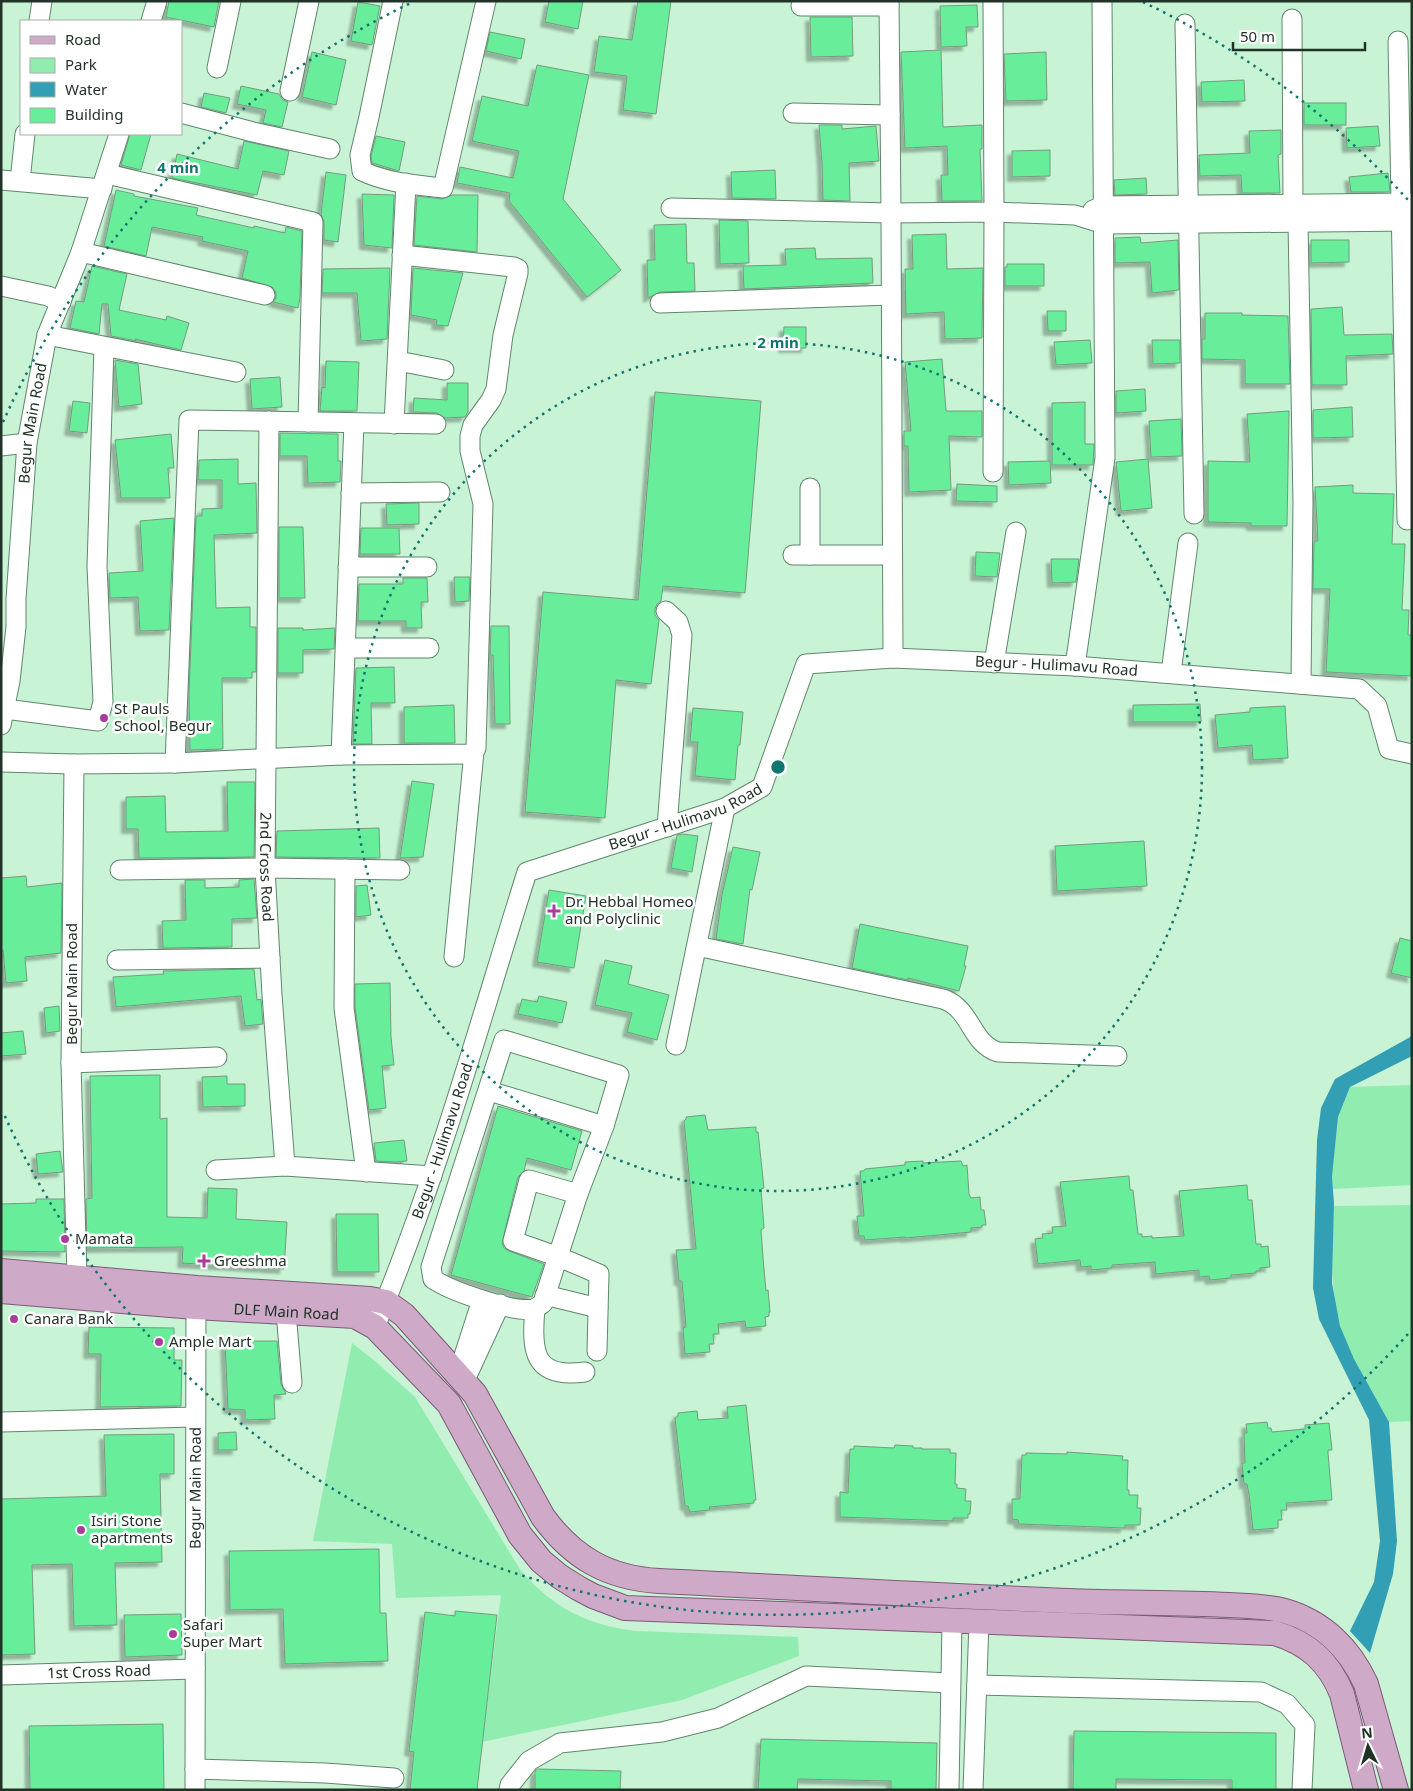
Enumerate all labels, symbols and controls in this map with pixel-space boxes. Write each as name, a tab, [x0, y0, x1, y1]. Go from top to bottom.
legend	[20, 20, 182, 135]
scale bar	[1233, 20, 1366, 52]
text: 50 m	[1240, 26, 1275, 46]
text: Road	[65, 29, 101, 49]
text: Park	[65, 54, 97, 74]
text: Water	[65, 79, 107, 99]
text: Building	[65, 104, 123, 124]
text: 4 min	[157, 157, 199, 177]
text: 2 min	[757, 332, 799, 352]
street label: Begur Main Road	[13, 361, 51, 484]
street label: Begur - Hulimavu Road	[975, 651, 1139, 680]
place label: St Pauls School, Begur	[114, 698, 212, 735]
marker: St Pauls School, Begur	[98, 712, 110, 724]
centre of rings	[769, 758, 787, 776]
street label: Begur - Hulimavu Road	[606, 778, 766, 854]
street label: 2nd Cross Road	[256, 812, 279, 922]
place label: Dr. Hebbal Homeo and Polyclinic	[565, 891, 694, 928]
marker: Dr. Hebbal Homeo and Polyclinic	[547, 904, 561, 918]
street label: Begur Main Road	[61, 923, 81, 1045]
street label: Begur - Hulimavu Road	[407, 1060, 477, 1221]
place label: Mamata	[75, 1228, 133, 1248]
marker: Mamata	[59, 1233, 71, 1245]
place label: Greeshma	[214, 1250, 287, 1270]
marker: Greeshma	[198, 1255, 210, 1267]
street label: DLF Main Road	[233, 1298, 340, 1324]
place label: Canara Bank	[24, 1308, 113, 1328]
marker: Canara Bank	[8, 1313, 20, 1325]
place label: Ample Mart	[169, 1331, 252, 1351]
marker: Ample Mart	[153, 1336, 165, 1348]
street label: Begur Main Road	[184, 1427, 205, 1549]
place label: Isiri Stone apartments	[91, 1510, 173, 1547]
marker: Isiri Stone apartments	[75, 1524, 87, 1536]
place label: Safari Super Mart	[183, 1614, 263, 1651]
marker: Safari Super Mart	[167, 1628, 179, 1640]
street label: 1st Cross Road	[47, 1659, 151, 1683]
north arrow	[1343, 1721, 1393, 1771]
text: N	[1360, 1723, 1373, 1743]

